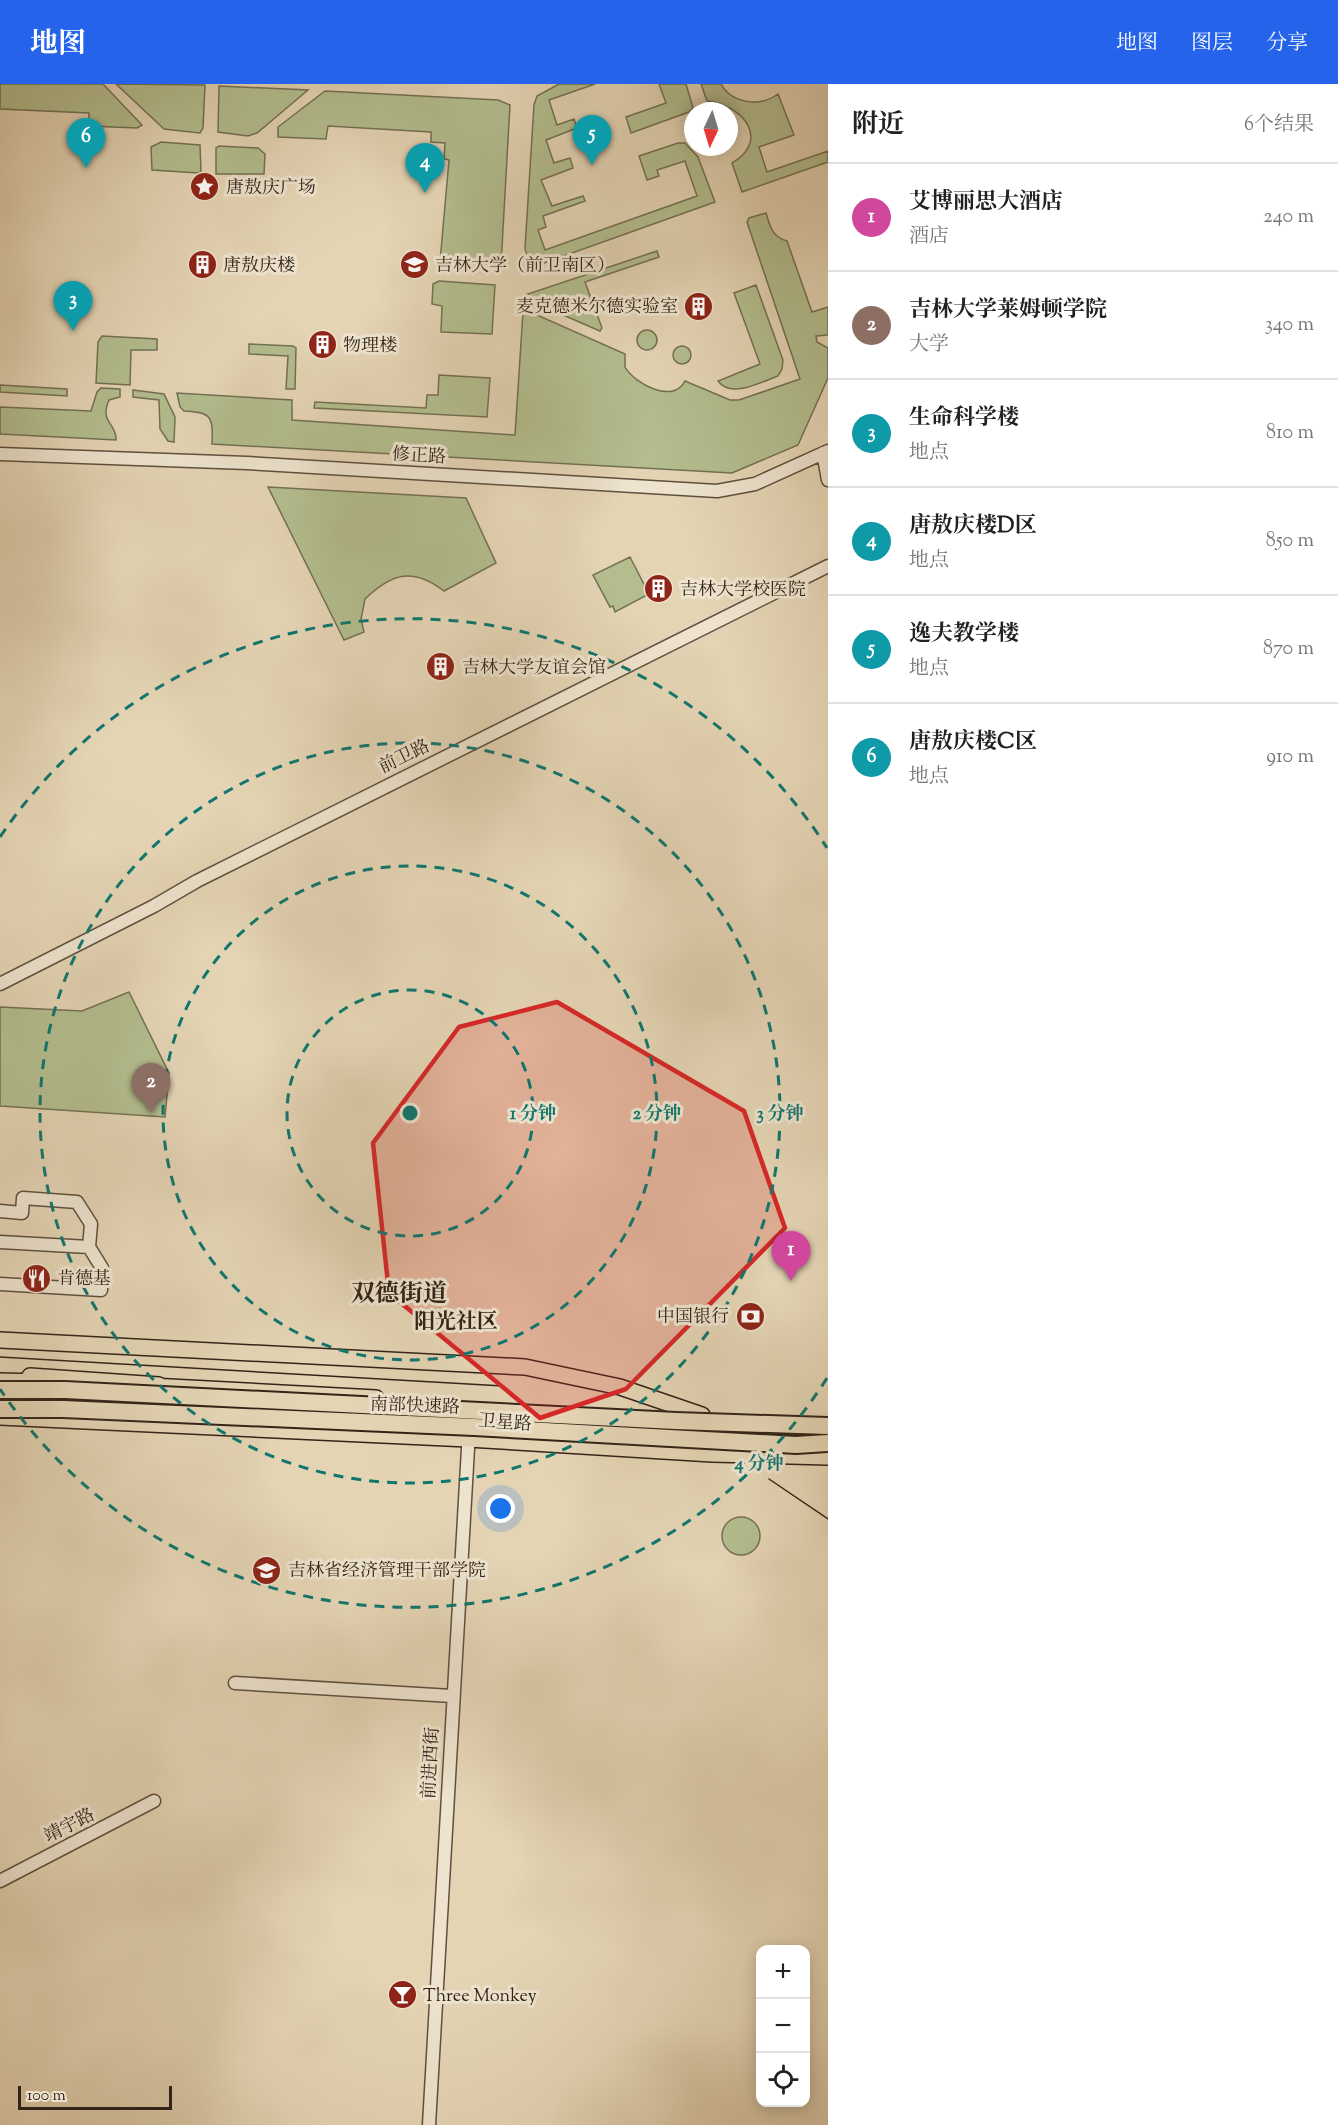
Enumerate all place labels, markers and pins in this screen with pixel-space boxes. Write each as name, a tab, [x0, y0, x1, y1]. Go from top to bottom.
pin: 5	[572, 116, 612, 165]
pin: 6	[66, 118, 106, 168]
pin: 4	[406, 144, 444, 193]
place icon: 唐敖庆广场	[189, 171, 221, 203]
place label: 唐敖庆广场	[226, 176, 316, 202]
building icon: 唐敖庆楼	[186, 249, 218, 281]
school or university icon: 吉林大学（前卫南区）	[398, 249, 430, 281]
place label: 唐敖庆楼	[223, 254, 295, 280]
place label: 吉林大学（前卫南区）	[435, 254, 615, 280]
pin: 3	[54, 282, 92, 331]
building icon: 麦克德米尔德实验室	[683, 290, 715, 322]
place label: 麦克德米尔德实验室	[516, 295, 678, 321]
building icon: 物理楼	[306, 329, 338, 361]
place label: 物理楼	[343, 334, 397, 360]
building icon: 吉林大学校医院	[643, 573, 675, 605]
place label: 吉林大学校医院	[680, 578, 806, 604]
building icon: 吉林大学友谊会馆	[425, 651, 457, 683]
place label: 吉林大学友谊会馆	[462, 656, 606, 682]
pin: 2	[132, 1064, 170, 1113]
centre of rings	[400, 1103, 420, 1123]
pin: 1	[772, 1232, 810, 1281]
restaurant icon: 肯德基	[20, 1262, 52, 1294]
place label: 肯德基	[57, 1267, 111, 1293]
bank icon: 中国银行	[734, 1300, 766, 1332]
place label: 中国银行	[657, 1305, 729, 1331]
school or university icon: 吉林省经济管理干部学院	[251, 1554, 283, 1586]
place label: 吉林省经济管理干部学院	[288, 1559, 486, 1585]
bar icon: Three Monkey	[386, 1979, 418, 2011]
place label: Three Monkey	[423, 1984, 537, 2010]

